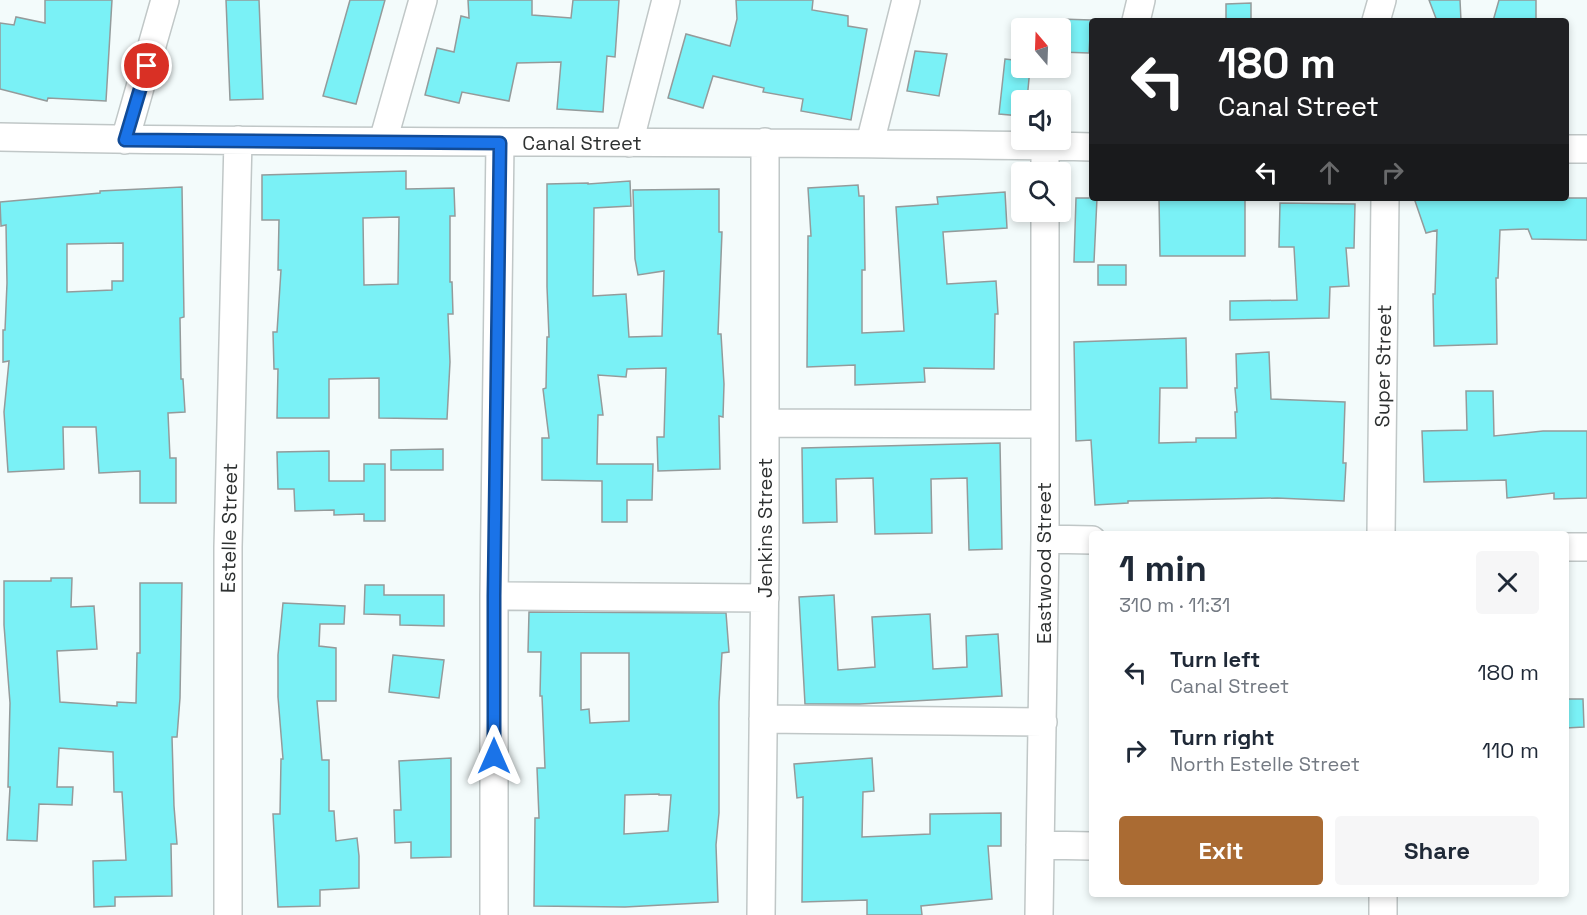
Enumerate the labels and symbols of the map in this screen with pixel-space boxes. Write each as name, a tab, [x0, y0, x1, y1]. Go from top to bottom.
north arrow	[1011, 18, 1071, 78]
pin	[121, 40, 172, 91]
street label: Canal Street	[522, 130, 642, 156]
street label: Super Street	[1369, 304, 1397, 428]
street label: Jenkins Street	[752, 458, 778, 598]
street label: Estelle Street	[215, 463, 243, 593]
street label: Eastwood Street	[1031, 482, 1057, 644]
position arrow	[462, 724, 526, 788]

